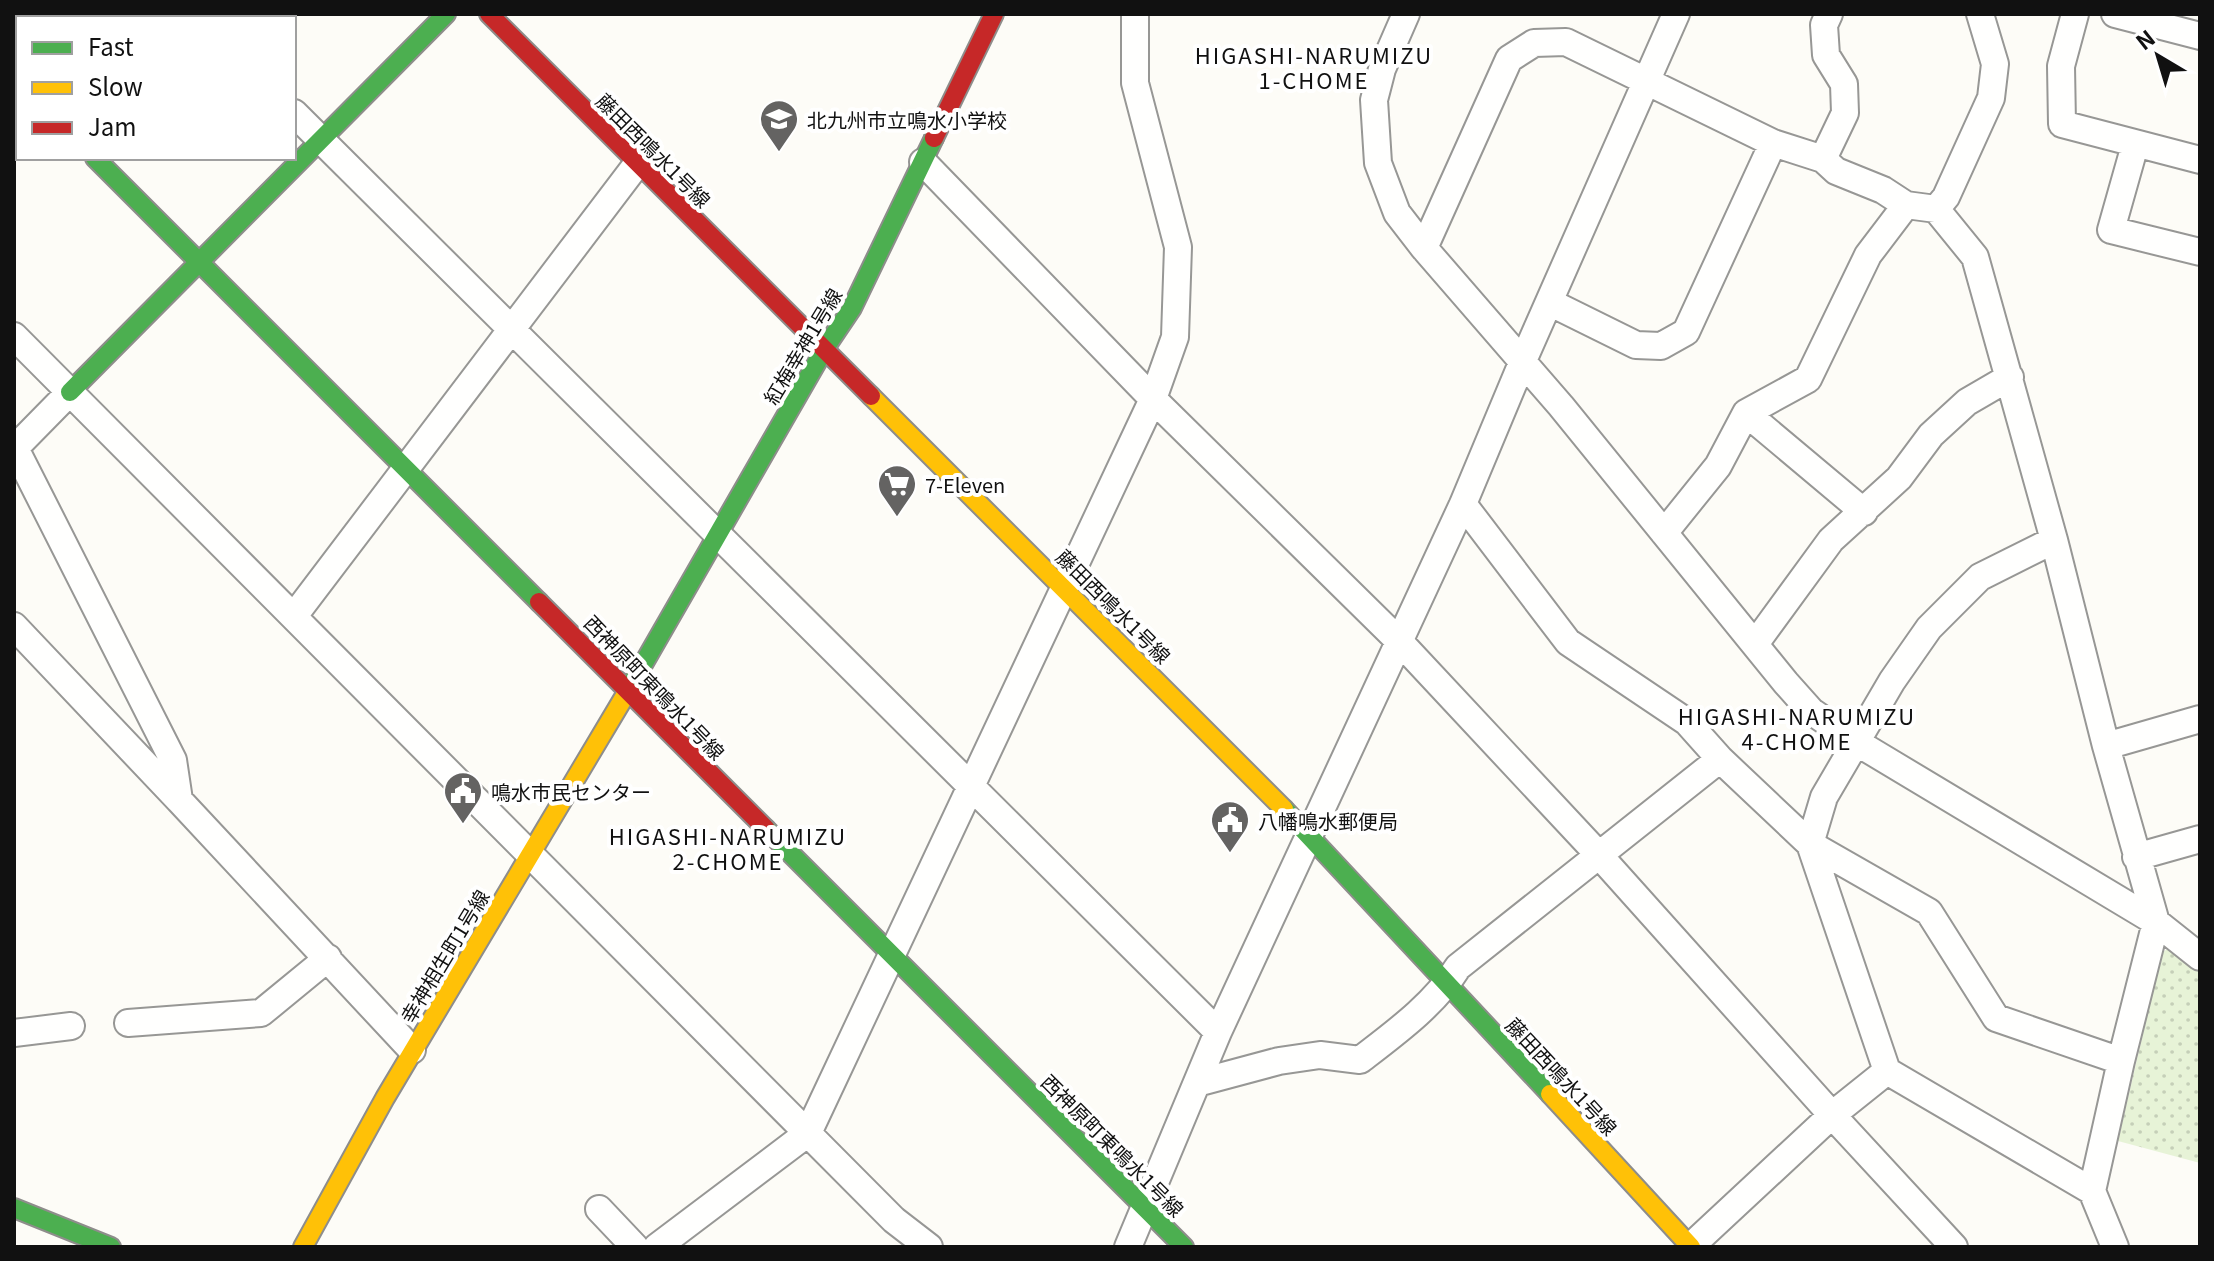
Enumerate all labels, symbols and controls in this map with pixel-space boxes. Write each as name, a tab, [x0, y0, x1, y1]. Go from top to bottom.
legend	[16, 16, 296, 160]
north arrow	[2118, 16, 2198, 96]
text: N	[2128, 21, 2161, 56]
text: Fast	[88, 28, 133, 63]
district label: HIGASHI-NARUMIZU 1-CHOME	[1195, 38, 1433, 95]
text: Slow	[88, 68, 143, 103]
street label: 藤田西鳴水1号線	[590, 86, 718, 214]
school or university icon: 北九州市立鳴水小学校	[758, 98, 800, 153]
place label: 北九州市立鳴水小学校	[807, 105, 1007, 134]
text: Jam	[88, 108, 137, 143]
street label: 紅梅幸神1号線	[756, 282, 848, 410]
supermarket icon: 7-Eleven	[876, 463, 918, 518]
place label: 7-Eleven	[925, 470, 1005, 499]
street label: 藤田西鳴水1号線	[1050, 542, 1178, 670]
street label: 西神原町東鳴水1号線	[578, 608, 732, 766]
district label: HIGASHI-NARUMIZU 4-CHOME	[1678, 699, 1916, 756]
public building icon: 鳴水市民センター	[442, 770, 484, 825]
place label: 鳴水市民センター	[491, 777, 651, 806]
public building icon: 八幡鳴水郵便局	[1209, 799, 1251, 854]
place label: 八幡鳴水郵便局	[1258, 806, 1398, 835]
district label: HIGASHI-NARUMIZU 2-CHOME	[609, 819, 847, 876]
street label: 幸神相生町1号線	[393, 884, 495, 1028]
street label: 藤田西鳴水1号線	[1500, 1011, 1624, 1141]
street label: 西神原町東鳴水1号線	[1035, 1067, 1191, 1223]

